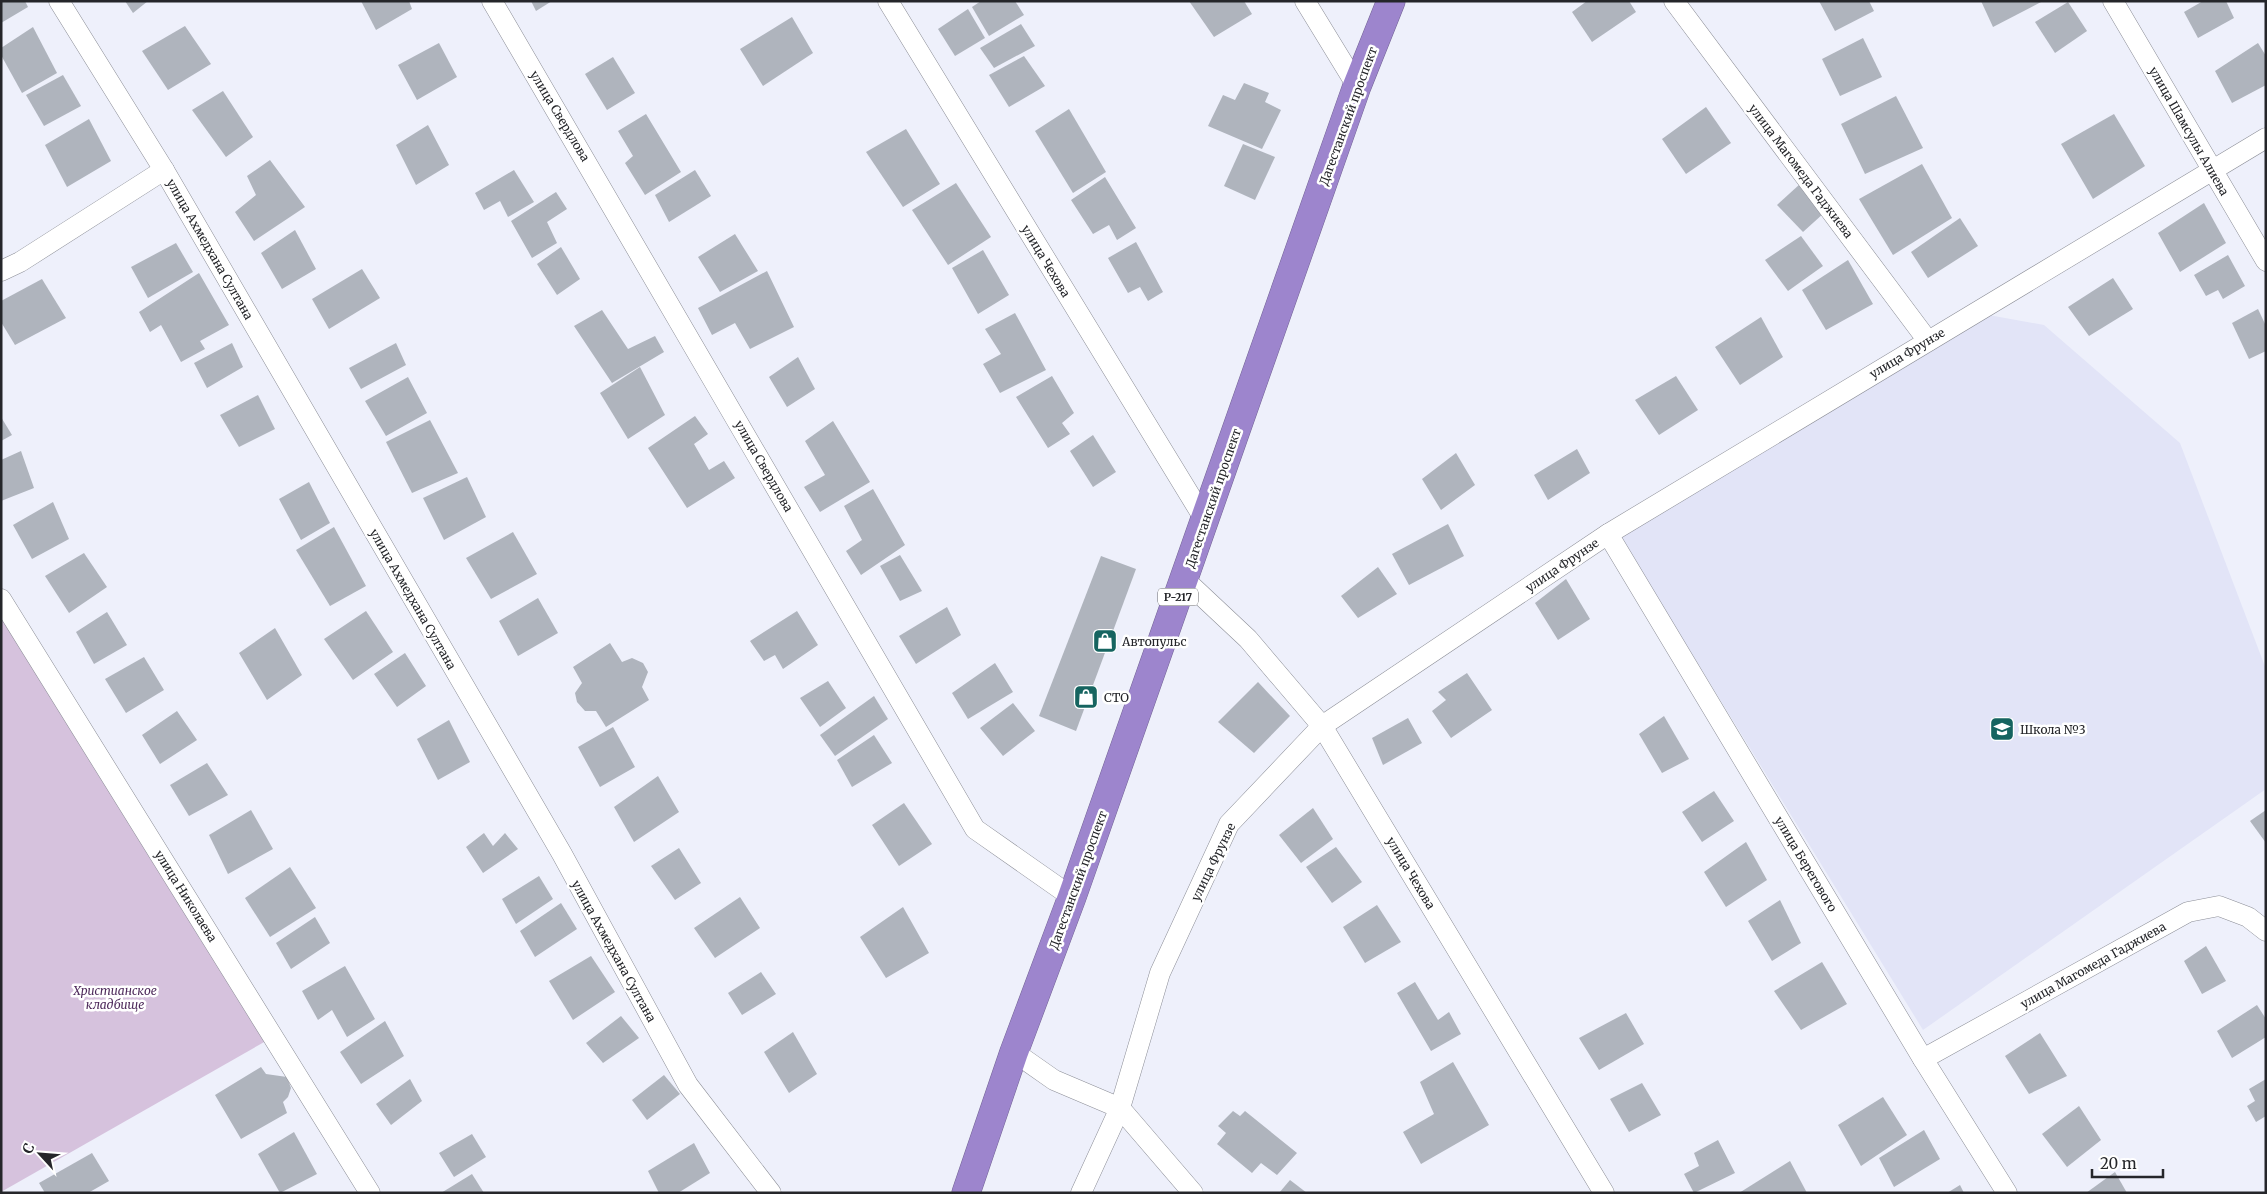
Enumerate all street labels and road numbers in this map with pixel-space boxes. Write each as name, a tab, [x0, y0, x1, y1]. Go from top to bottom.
street label: Дагестанский проспект	[1316, 45, 1380, 187]
street label: улица Шамсулы Алиева	[2146, 64, 2232, 199]
street label: улица Свердлова	[527, 68, 593, 165]
street label: улица Магомеда Гаджиева	[1746, 101, 1857, 241]
street label: улица Ахмедхана Султана	[164, 176, 257, 322]
street label: улица Чехова	[1019, 222, 1074, 300]
street label: улица Фрунзе	[1867, 325, 1947, 381]
street label: улица Свердлова	[732, 418, 797, 515]
street label: Дагестанский проспект	[1182, 426, 1244, 570]
street label: улица Ахмедхана Султана	[367, 526, 460, 672]
street label: улица Фрунзе	[1523, 535, 1601, 595]
road number: Р-217	[1158, 588, 1198, 606]
street label: Дагестанский проспект	[1046, 809, 1110, 951]
street label: улица Берегового	[1772, 814, 1840, 914]
street label: улица Фрунзе	[1188, 820, 1238, 904]
street label: улица Чехова	[1384, 834, 1439, 912]
street label: улица Николаева	[152, 847, 221, 945]
street label: улица Ахмедхана Султана	[569, 877, 660, 1025]
street label: улица Магомеда Гаджиева	[2018, 918, 2169, 1011]

